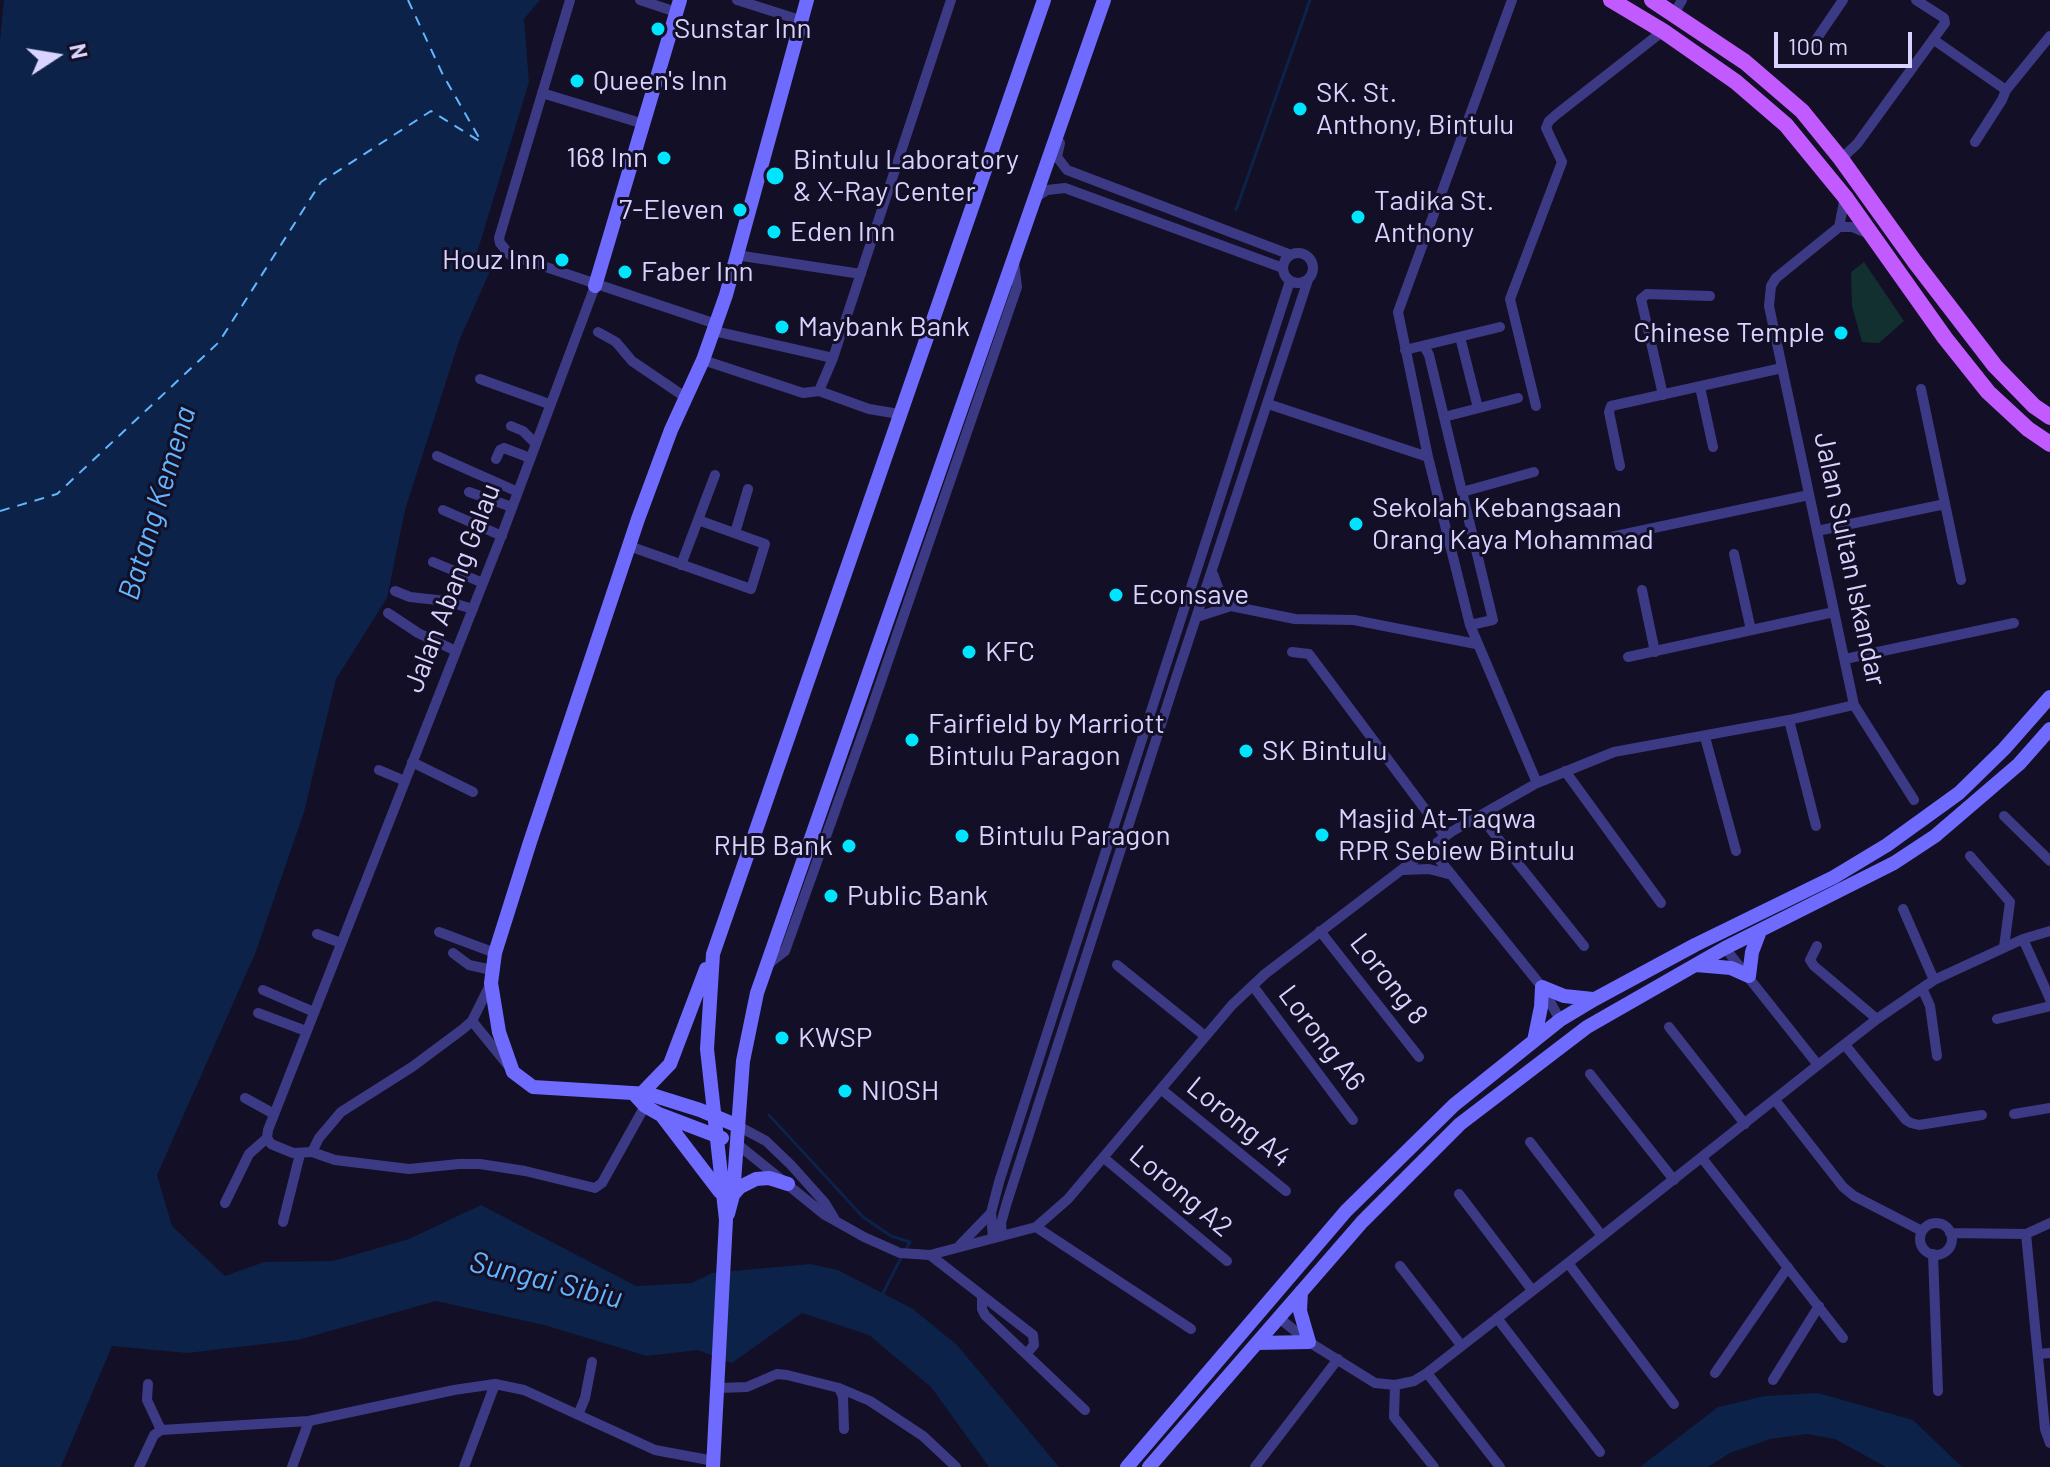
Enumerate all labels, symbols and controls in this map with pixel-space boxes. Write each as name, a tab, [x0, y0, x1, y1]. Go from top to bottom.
place label: Sunstar Inn	[674, 12, 812, 46]
north arrow	[16, 16, 96, 96]
scale bar	[1778, 16, 1916, 66]
marker: Sunstar Inn	[649, 20, 667, 38]
text: 100 m	[1788, 31, 1848, 60]
text: N	[65, 41, 94, 61]
place label: Queen's Inn	[593, 64, 728, 98]
marker: Queen's Inn	[568, 72, 586, 90]
place label: SK. St. Anthony, Bintulu	[1316, 76, 1514, 142]
marker: SK. St. Anthony, Bintulu	[1291, 100, 1309, 118]
place label: 168 Inn	[566, 141, 648, 175]
place label: Bintulu Laboratory & X-Ray Center	[793, 143, 1019, 209]
marker: 168 Inn	[655, 149, 673, 167]
marker: Bintulu Laboratory & X-Ray Center	[764, 165, 786, 187]
place label: Tadika St. Anthony	[1374, 184, 1494, 250]
place label: 7-Eleven	[619, 193, 724, 227]
marker: 7-Eleven	[731, 201, 749, 219]
marker: Tadika St. Anthony	[1349, 208, 1367, 226]
place label: Eden Inn	[790, 215, 895, 249]
marker: Eden Inn	[765, 223, 783, 241]
place label: Houz Inn	[442, 243, 546, 277]
marker: Houz Inn	[553, 251, 571, 269]
place label: Faber Inn	[641, 255, 754, 289]
marker: Faber Inn	[616, 263, 634, 281]
place label: Maybank Bank	[798, 310, 970, 344]
place label: Chinese Temple	[1633, 316, 1825, 350]
marker: Maybank Bank	[773, 318, 791, 336]
marker: Chinese Temple	[1832, 324, 1850, 342]
water label: Batang Kemena	[110, 402, 204, 604]
street label: Jalan Sultan Iskandar	[1807, 429, 1893, 689]
street label: Jalan Abang Galau	[397, 479, 507, 697]
place label: Sekolah Kebangsaan Orang Kaya Mohammad	[1372, 491, 1654, 557]
marker: Sekolah Kebangsaan Orang Kaya Mohammad	[1347, 515, 1365, 533]
place label: Econsave	[1132, 578, 1249, 612]
marker: Econsave	[1107, 586, 1125, 604]
place label: KFC	[985, 635, 1035, 669]
marker: KFC	[960, 643, 978, 661]
place label: Fairfield by Marriott Bintulu Paragon	[928, 707, 1165, 773]
marker: Fairfield by Marriott Bintulu Paragon	[903, 731, 921, 749]
place label: SK Bintulu	[1262, 734, 1387, 768]
marker: SK Bintulu	[1237, 742, 1255, 760]
place label: Masjid At-Taqwa RPR Sebiew Bintulu	[1338, 802, 1575, 868]
place label: Bintulu Paragon	[978, 819, 1171, 853]
marker: Masjid At-Taqwa RPR Sebiew Bintulu	[1313, 826, 1331, 844]
marker: Bintulu Paragon	[953, 827, 971, 845]
place label: RHB Bank	[714, 829, 833, 863]
marker: RHB Bank	[840, 837, 858, 855]
place label: Public Bank	[847, 879, 988, 913]
marker: Public Bank	[822, 887, 840, 905]
street label: Lorong 8	[1343, 927, 1435, 1031]
street label: Lorong A6	[1271, 979, 1373, 1097]
place label: KWSP	[798, 1021, 872, 1055]
marker: KWSP	[773, 1029, 791, 1047]
street label: Lorong A4	[1180, 1070, 1298, 1174]
place label: NIOSH	[861, 1074, 939, 1108]
marker: NIOSH	[836, 1082, 854, 1100]
street label: Lorong A2	[1123, 1138, 1239, 1244]
water label: Sungai Sibiu	[466, 1244, 626, 1316]

